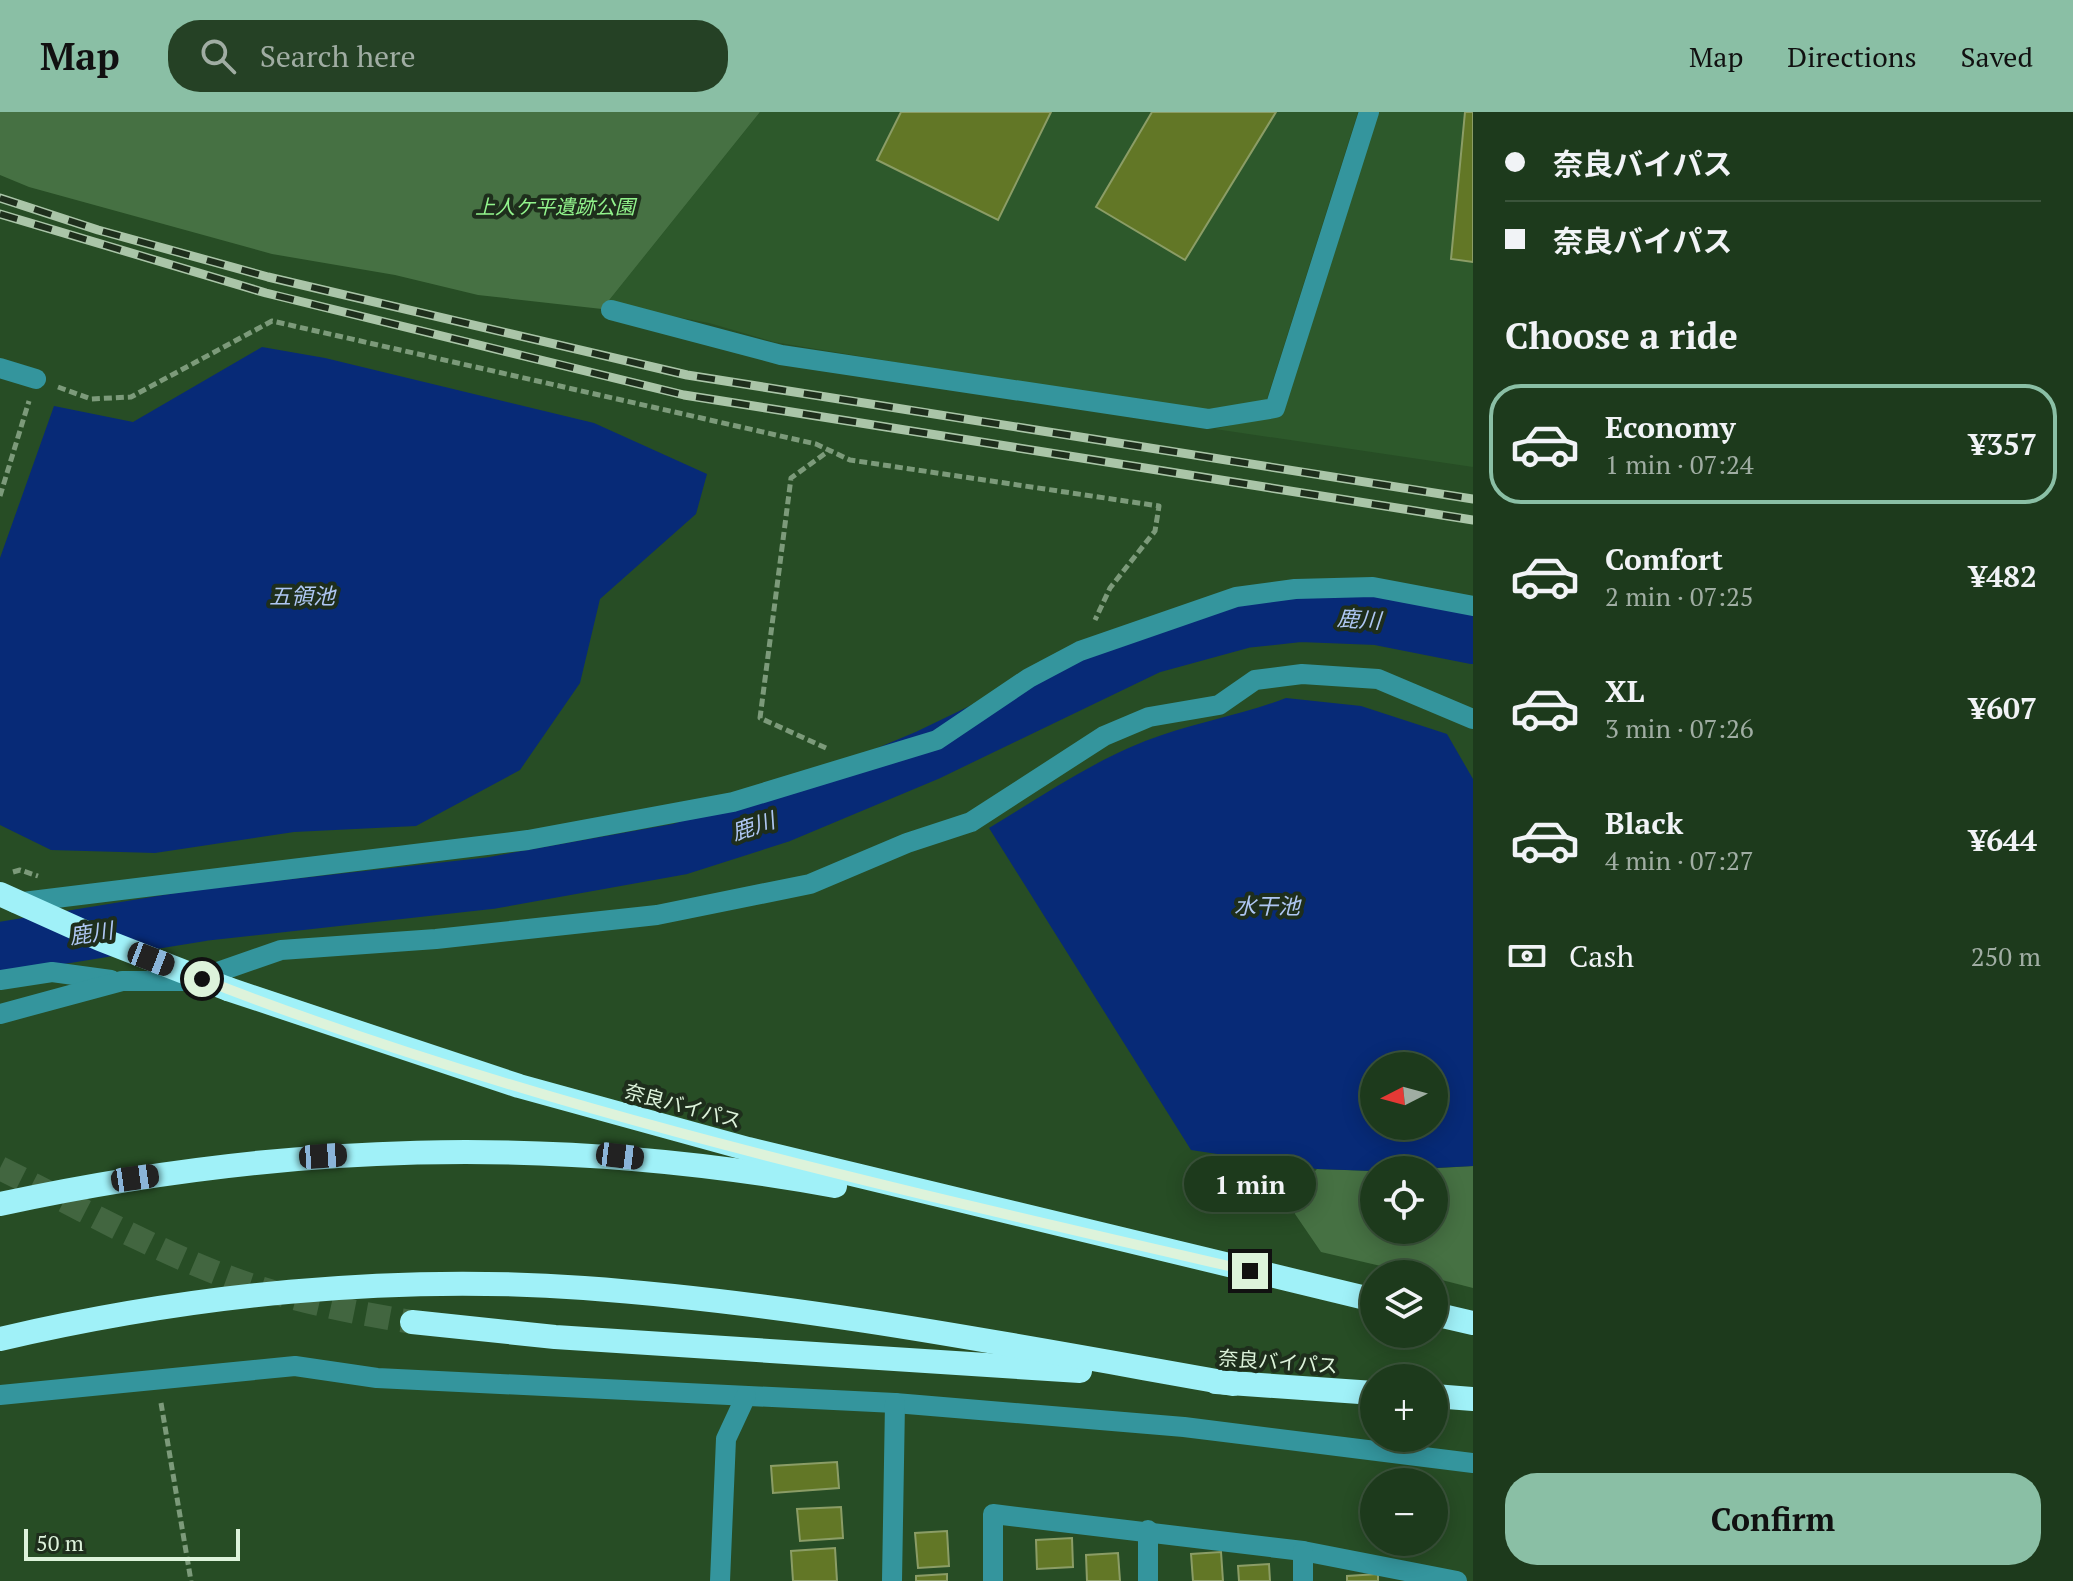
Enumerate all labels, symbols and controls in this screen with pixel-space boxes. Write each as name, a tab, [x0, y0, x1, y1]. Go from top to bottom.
search box	[168, 20, 728, 92]
text: Map	[40, 31, 120, 81]
icon: search	[196, 34, 240, 78]
text: Search here	[260, 36, 416, 76]
text: Map	[1689, 38, 1743, 75]
text: Directions	[1787, 38, 1917, 75]
text: Saved	[1961, 38, 2033, 75]
text: 奈良バイパス	[1553, 144, 1732, 184]
park label: 上人ケ平遺跡公園	[475, 193, 638, 220]
text: 奈良バイパス	[1553, 221, 1732, 261]
text: Choose a ride	[1505, 312, 1738, 359]
text: Economy	[1605, 407, 1736, 447]
icon: car	[1509, 408, 1581, 480]
text: ¥357	[1969, 424, 2037, 464]
text: 1 min · 07:24	[1605, 447, 1754, 481]
text: Comfort	[1605, 539, 1723, 579]
icon: car	[1509, 540, 1581, 612]
text: ¥482	[1969, 556, 2037, 596]
text: 2 min · 07:25	[1605, 579, 1754, 613]
water label: 五領池	[269, 581, 337, 610]
water label: 鹿川	[1336, 603, 1384, 635]
text: XL	[1605, 671, 1644, 711]
icon: car	[1509, 672, 1581, 744]
text: ¥607	[1969, 688, 2037, 728]
text: 3 min · 07:26	[1605, 711, 1754, 745]
text: Black	[1605, 803, 1683, 843]
water label: 鹿川	[727, 804, 780, 846]
icon: car	[1509, 804, 1581, 876]
text: ¥644	[1969, 820, 2037, 860]
text: 4 min · 07:27	[1605, 843, 1754, 877]
water label: 水干池	[1234, 891, 1302, 920]
water label: 鹿川	[67, 914, 117, 950]
icon: cash	[1505, 934, 1549, 978]
text: Cash	[1569, 936, 1634, 976]
car	[124, 939, 178, 979]
text: 250 m	[1971, 939, 2041, 973]
route start	[184, 961, 220, 997]
north arrow	[1360, 1052, 1448, 1140]
map controls	[1360, 1052, 1448, 1556]
street label: 奈良バイパス	[622, 1077, 744, 1134]
car	[595, 1141, 645, 1171]
car	[298, 1142, 348, 1170]
callout: 1 min	[1184, 1155, 1316, 1211]
button: locate	[1360, 1156, 1448, 1244]
car	[110, 1163, 160, 1193]
text: 1 min	[1214, 1167, 1286, 1201]
route end	[1232, 1253, 1268, 1289]
button: layers	[1360, 1260, 1448, 1348]
street label: 奈良バイパス	[1217, 1344, 1339, 1379]
button: +	[1360, 1364, 1448, 1452]
button: −	[1360, 1468, 1448, 1556]
button: Confirm	[1505, 1473, 2041, 1565]
scale bar	[24, 1525, 240, 1561]
text: 50 m	[36, 1528, 84, 1557]

